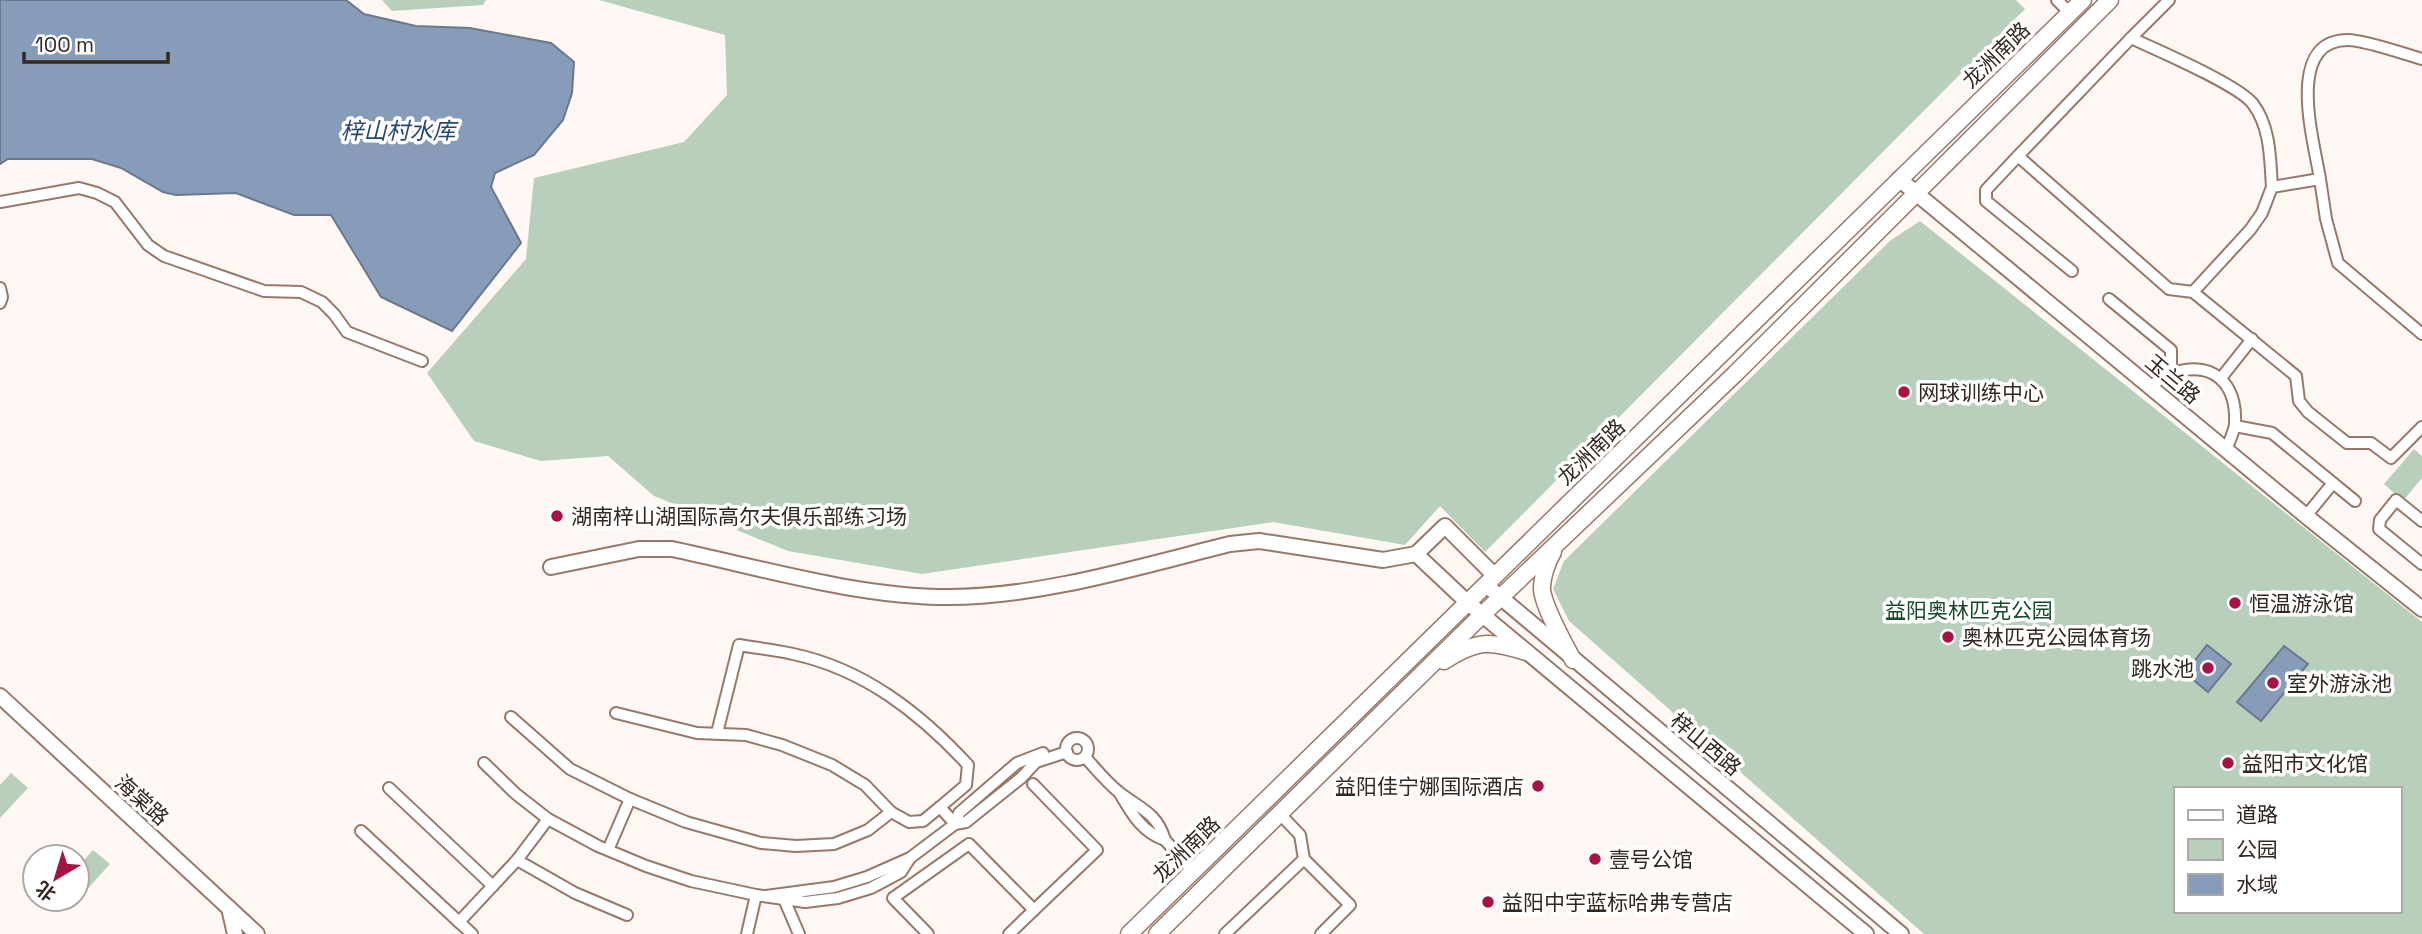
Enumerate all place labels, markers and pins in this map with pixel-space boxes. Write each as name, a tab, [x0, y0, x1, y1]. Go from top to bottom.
place label: 网球训练中心	[1918, 379, 2044, 406]
marker: 网球训练中心	[1896, 384, 1912, 400]
place label: 湖南梓山湖国际高尔夫俱乐部练习场	[571, 503, 907, 530]
marker: 湖南梓山湖国际高尔夫俱乐部练习场	[549, 508, 565, 524]
place label: 恒温游泳馆	[2249, 590, 2354, 617]
marker: 恒温游泳馆	[2227, 595, 2243, 611]
place label: 奥林匹克公园体育场	[1962, 624, 2151, 651]
marker: 奥林匹克公园体育场	[1940, 629, 1956, 645]
place label: 跳水池	[2131, 655, 2194, 682]
marker: 跳水池	[2200, 660, 2216, 676]
place label: 室外游泳池	[2287, 670, 2392, 697]
marker: 室外游泳池	[2265, 675, 2281, 691]
place label: 益阳市文化馆	[2242, 750, 2368, 777]
marker: 益阳市文化馆	[2220, 755, 2236, 771]
place label: 益阳佳宁娜国际酒店	[1335, 773, 1524, 800]
marker: 益阳佳宁娜国际酒店	[1530, 778, 1546, 794]
place label: 壹号公馆	[1609, 846, 1693, 873]
marker: 壹号公馆	[1587, 851, 1603, 867]
place label: 益阳中宇蓝标哈弗专营店	[1502, 889, 1733, 916]
marker: 益阳中宇蓝标哈弗专营店	[1480, 894, 1496, 910]

